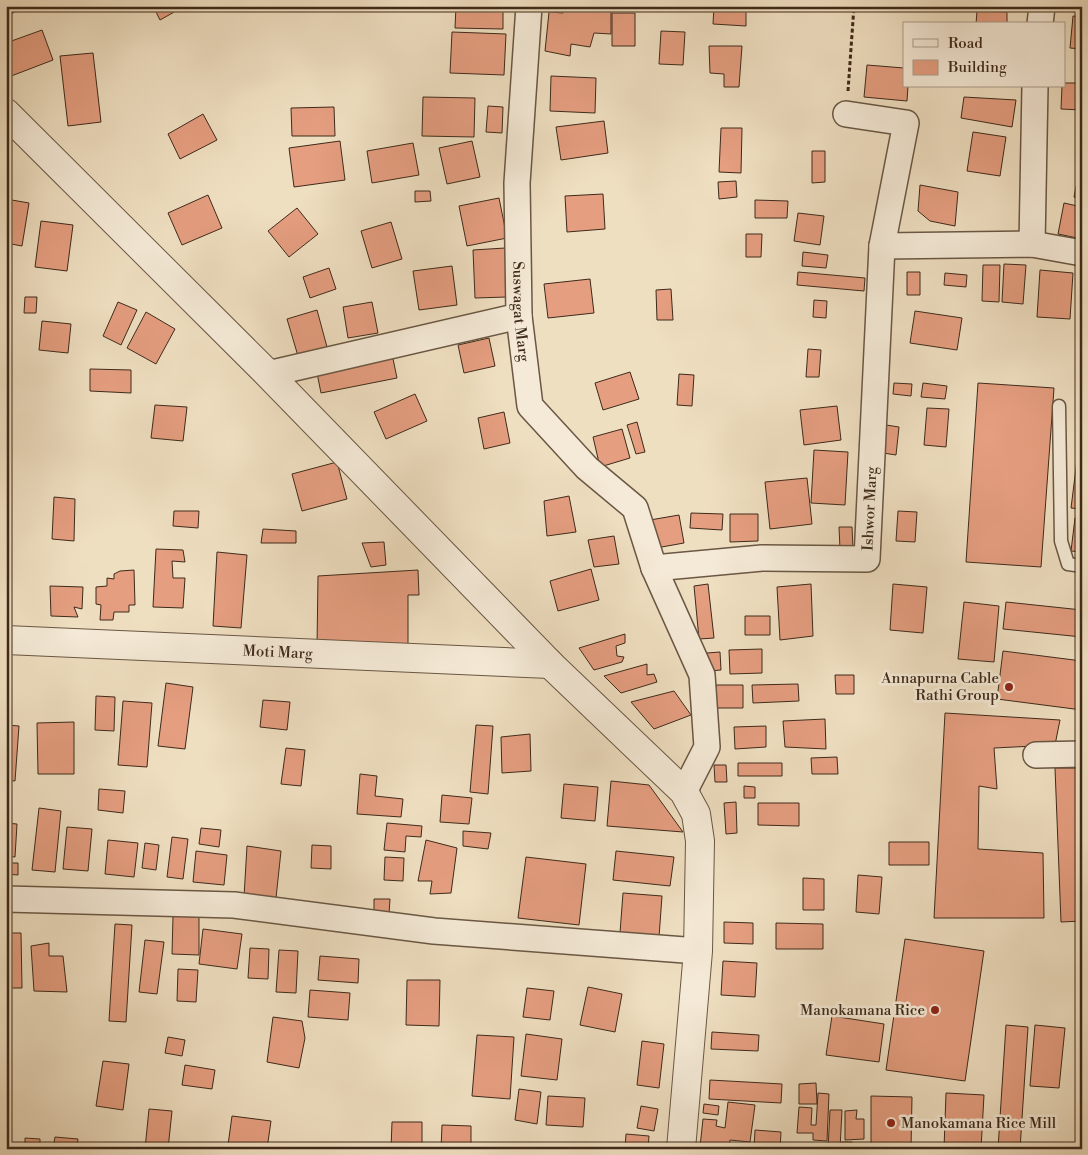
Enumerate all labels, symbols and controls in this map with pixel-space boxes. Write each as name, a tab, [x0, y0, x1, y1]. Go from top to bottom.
legend	[903, 22, 1066, 88]
text: Road	[948, 34, 983, 53]
text: Building	[947, 58, 1007, 77]
street label: Suswagat Marg	[509, 261, 534, 363]
street label: Ishwor Marg	[858, 466, 881, 551]
street label: Moti Marg	[242, 641, 313, 663]
place label: Annapurna Cable Rathi Group	[880, 669, 999, 705]
marker: Annapurna Cable Rathi Group	[1003, 681, 1015, 693]
place label: Manokamana Rice	[800, 1001, 925, 1020]
marker: Manokamana Rice	[929, 1004, 941, 1016]
place label: Manokamana Rice Mill	[901, 1114, 1057, 1133]
marker: Manokamana Rice Mill	[885, 1117, 897, 1129]

